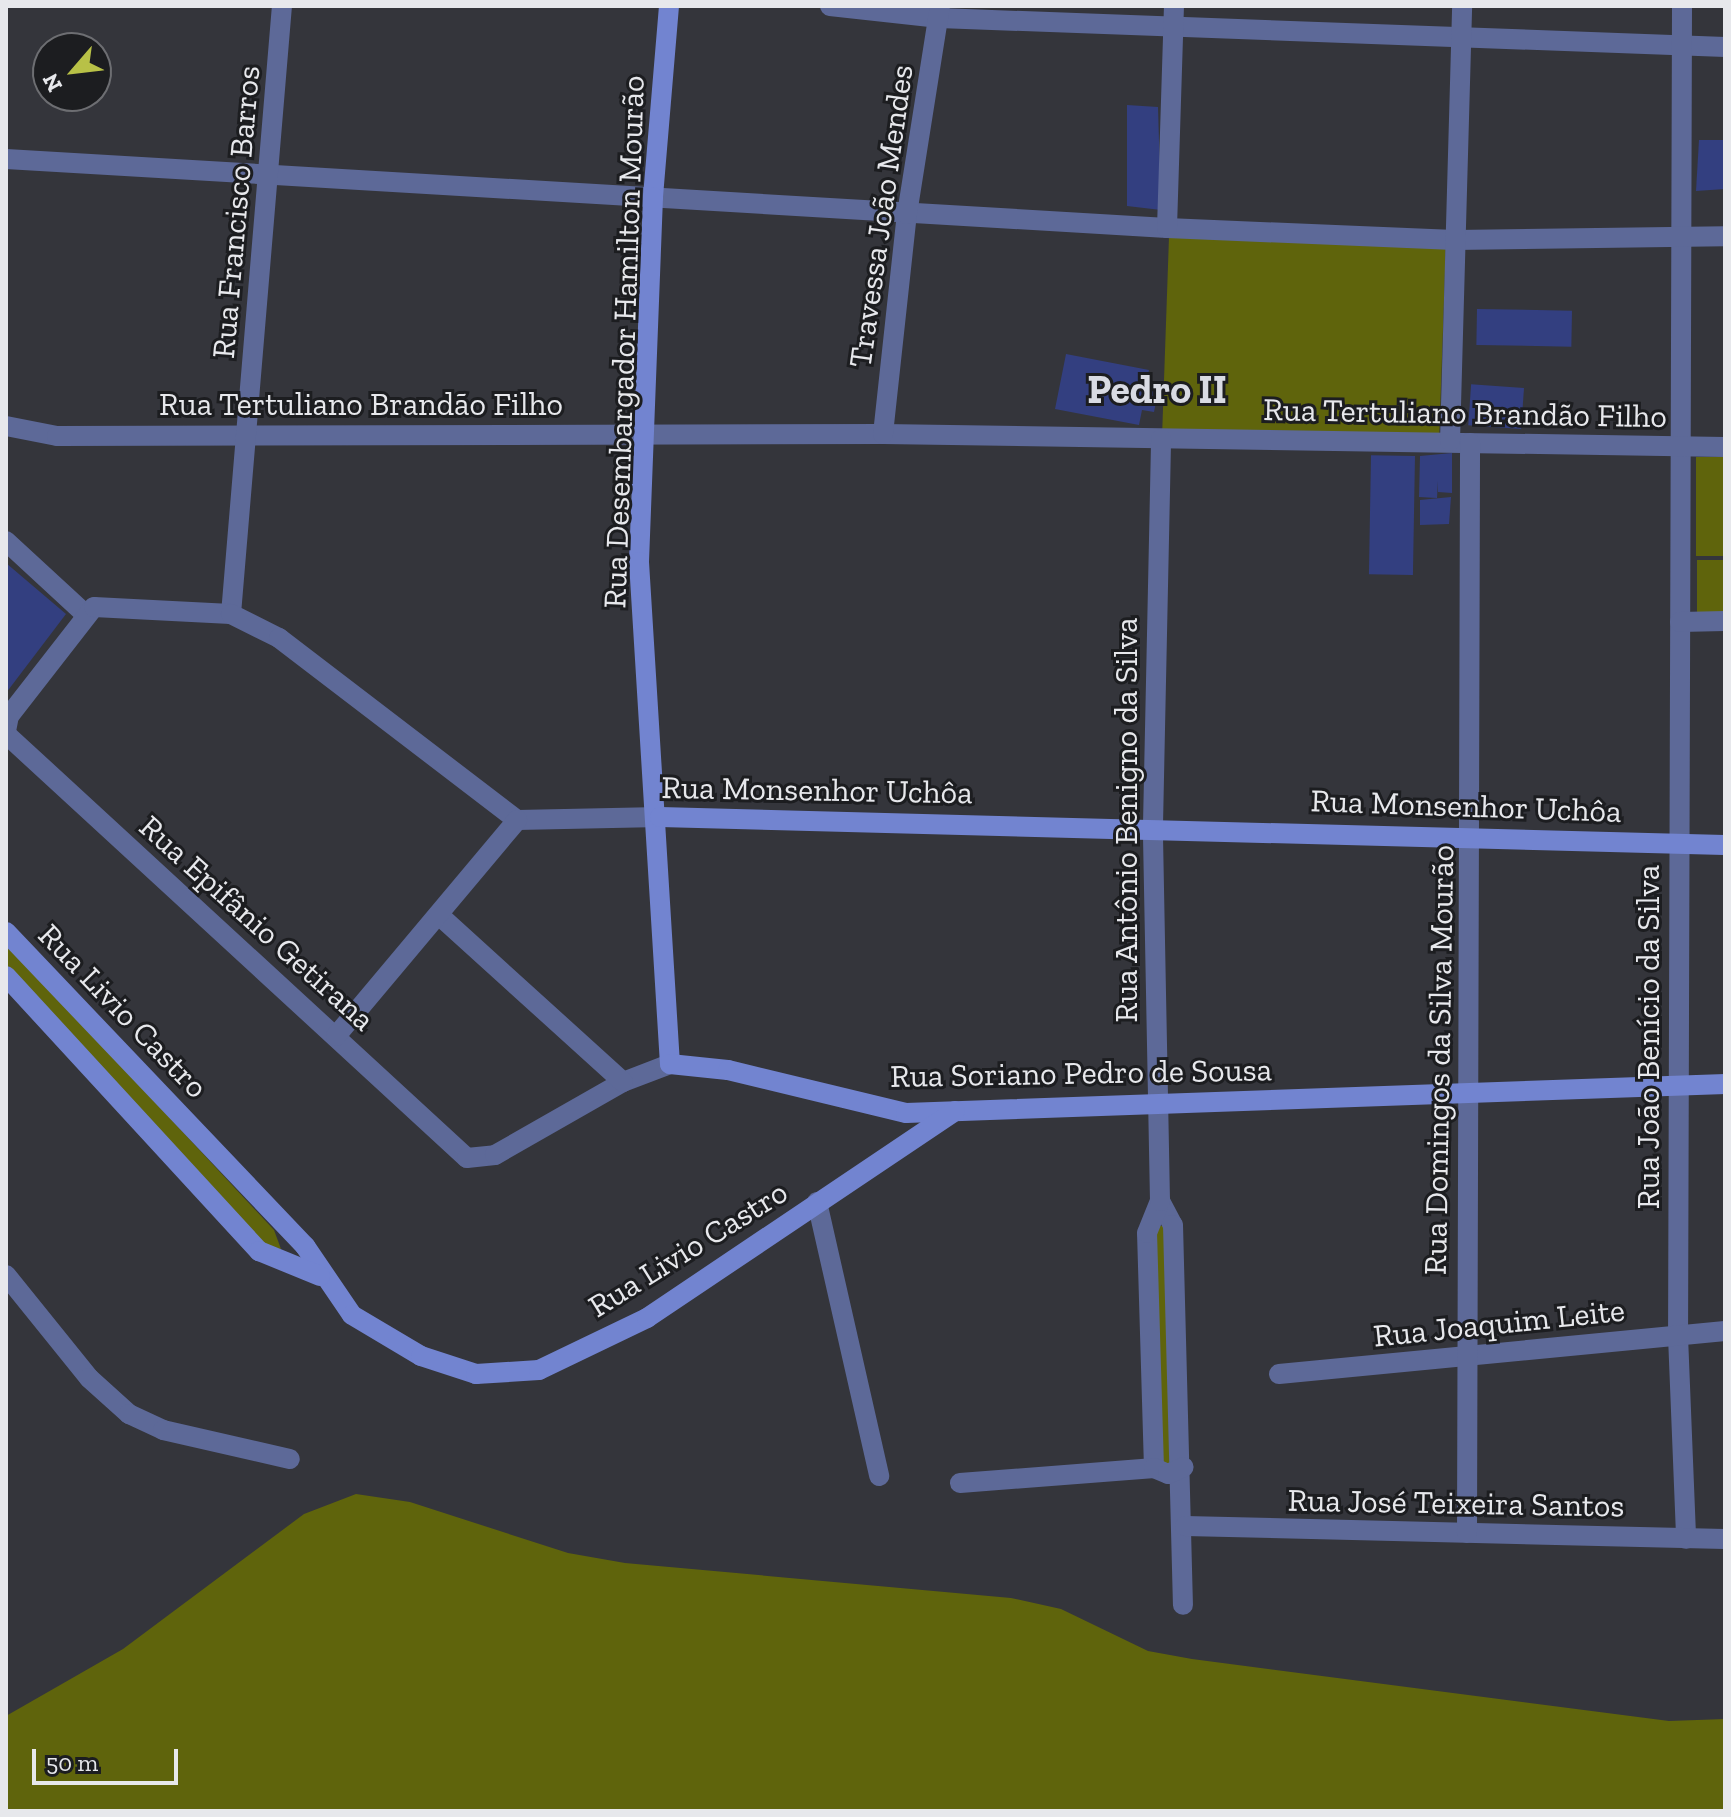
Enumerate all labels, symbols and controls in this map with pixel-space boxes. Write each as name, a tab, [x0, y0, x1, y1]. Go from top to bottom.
north arrow	[32, 32, 112, 112]
street label: Travessa João Mendes	[841, 62, 921, 370]
street label: Rua Francisco Barros	[204, 64, 268, 360]
text: N	[36, 69, 68, 96]
street label: Rua Desembargador Hamilton Mourão	[595, 75, 653, 609]
district label: Pedro II	[1087, 365, 1227, 413]
street label: Rua Tertuliano Brandão Filho	[159, 385, 563, 423]
street label: Rua Tertuliano Brandão Filho	[1263, 390, 1667, 436]
street label: Rua Antônio Benigno da Silva	[1107, 617, 1145, 1023]
street label: Rua Monsenhor Uchôa	[661, 768, 973, 812]
street label: Rua Monsenhor Uchôa	[1310, 781, 1622, 831]
street label: Rua Epifânio Getirana	[132, 807, 382, 1039]
street label: Rua Domingos da Silva Mourão	[1416, 845, 1462, 1275]
street label: Rua João Benício da Silva	[1629, 865, 1667, 1209]
street label: Rua Livio Castro	[30, 916, 216, 1106]
street label: Rua Soriano Pedro de Sousa	[890, 1050, 1272, 1096]
street label: Rua Livio Castro	[581, 1173, 795, 1325]
street label: Rua Joaquim Leite	[1371, 1291, 1627, 1355]
street label: Rua José Teixeira Santos	[1287, 1481, 1625, 1525]
scale bar	[36, 1733, 182, 1783]
text: 50 m	[46, 1748, 98, 1777]

